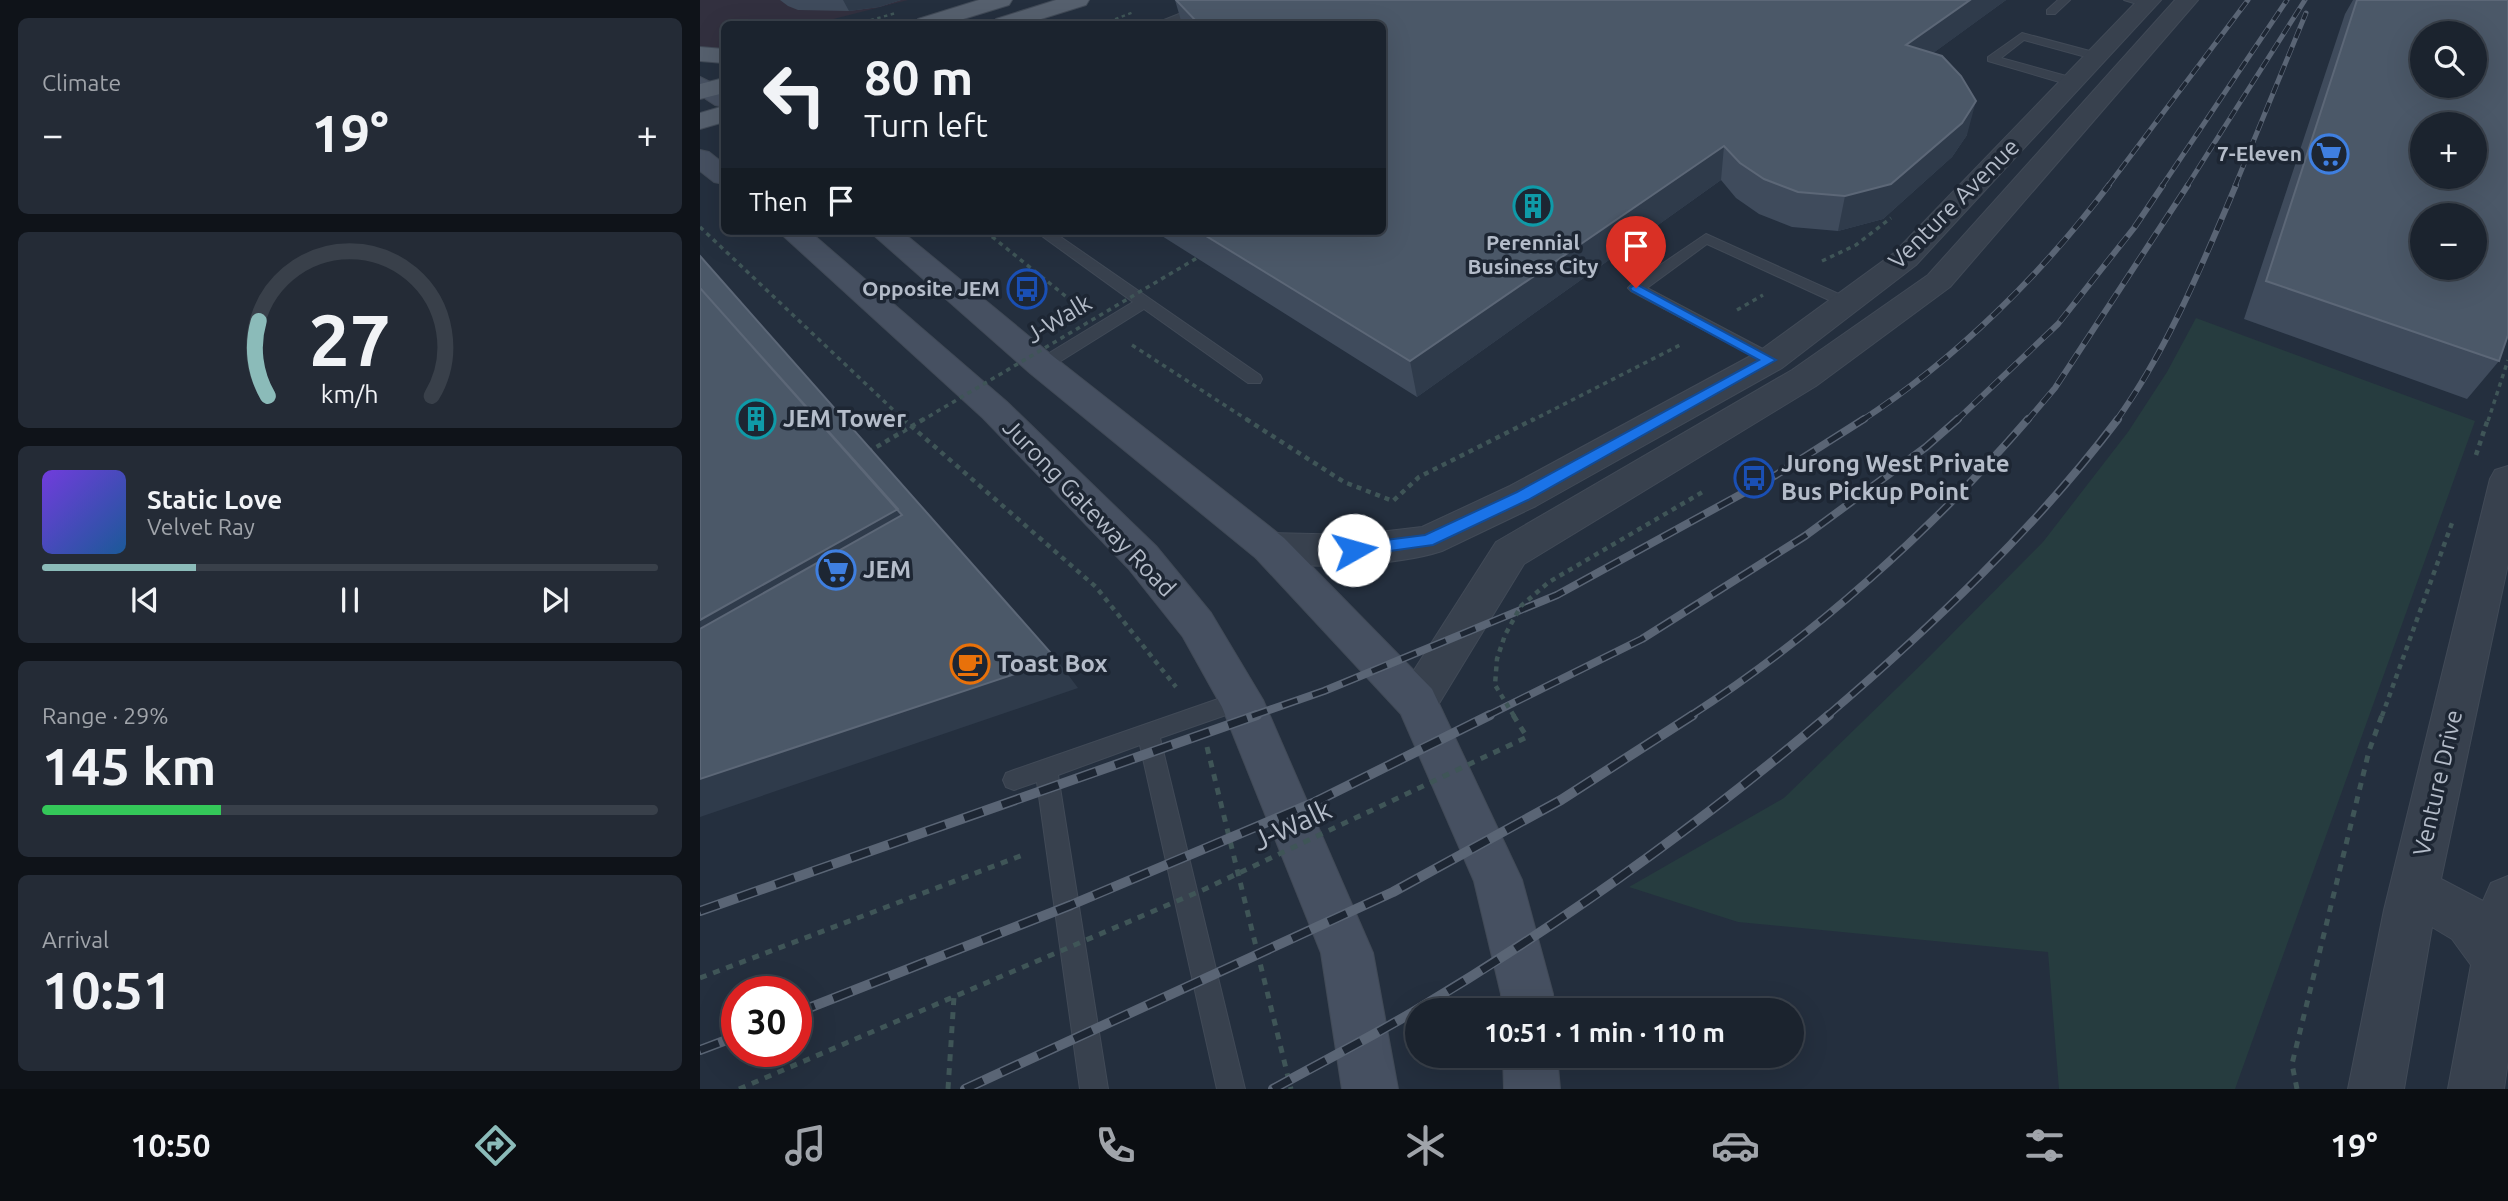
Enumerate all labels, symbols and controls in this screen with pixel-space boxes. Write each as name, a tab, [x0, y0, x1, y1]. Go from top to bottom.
map controls	[2410, 21, 2487, 280]
button: search	[2410, 21, 2487, 98]
icon: left	[749, 49, 840, 140]
text: 80 m	[864, 49, 973, 104]
text: Climate	[42, 70, 121, 95]
text: 19°	[311, 104, 389, 162]
text: Turn left	[864, 107, 988, 143]
button: +	[2410, 112, 2487, 189]
text: −	[42, 113, 63, 155]
text: +	[637, 113, 658, 155]
street label: Venture Avenue	[1883, 133, 2024, 274]
supermarket icon: 7-Eleven	[2308, 133, 2350, 175]
place label: 7-Eleven	[2217, 141, 2302, 165]
icon: arrive	[822, 182, 860, 220]
building icon: Perennial Business City	[1512, 185, 1554, 227]
text: Then	[749, 187, 808, 216]
button: −	[2410, 203, 2487, 280]
pin	[1606, 216, 1666, 288]
icon: arrive	[1617, 227, 1655, 265]
place label: Perennial Business City	[1468, 230, 1598, 278]
bus stop icon: Opposite JEM	[1006, 268, 1048, 310]
place label: Opposite JEM	[862, 276, 1000, 300]
street label: J-Walk	[1021, 289, 1096, 348]
text: 27	[309, 299, 391, 381]
text: km/h	[321, 380, 379, 408]
building icon: JEM Tower	[735, 398, 777, 440]
place label: JEM Tower	[783, 405, 906, 432]
street label: Jurong Gateway Road	[998, 413, 1181, 602]
place label: Jurong West Private Bus Pickup Point	[1781, 450, 2010, 505]
bus stop icon: Jurong West Private Bus Pickup Point	[1733, 457, 1775, 499]
text: Static Love	[147, 485, 282, 514]
position arrow	[1317, 513, 1391, 587]
text: Velvet Ray	[147, 514, 255, 539]
supermarket icon: JEM	[815, 549, 857, 591]
place label: JEM	[863, 556, 911, 583]
icon: previous	[126, 581, 164, 619]
icon: pause	[331, 581, 369, 619]
icon: next	[536, 581, 574, 619]
cafe icon: Toast Box	[949, 643, 991, 685]
place label: Toast Box	[997, 650, 1108, 677]
text: Range · 29%	[42, 703, 169, 728]
street label: Venture Drive	[2408, 707, 2467, 859]
text: 145 km	[42, 737, 216, 795]
street label: J-Walk	[1248, 793, 1336, 856]
text: Arrival	[42, 927, 109, 952]
text: 10:51	[42, 961, 172, 1019]
speed limit sign: 30	[721, 976, 812, 1067]
text: 10:51 · 1 min · 110 m	[1484, 1018, 1725, 1047]
icon: directions	[471, 1121, 520, 1170]
icon: music	[781, 1121, 830, 1170]
icon: phone	[1091, 1121, 1140, 1170]
icon: climate	[1401, 1121, 1450, 1170]
icon: car	[1711, 1121, 1760, 1170]
icon: filters	[2020, 1121, 2069, 1170]
text: 10:50	[130, 1127, 210, 1163]
text: 19°	[2330, 1127, 2378, 1163]

